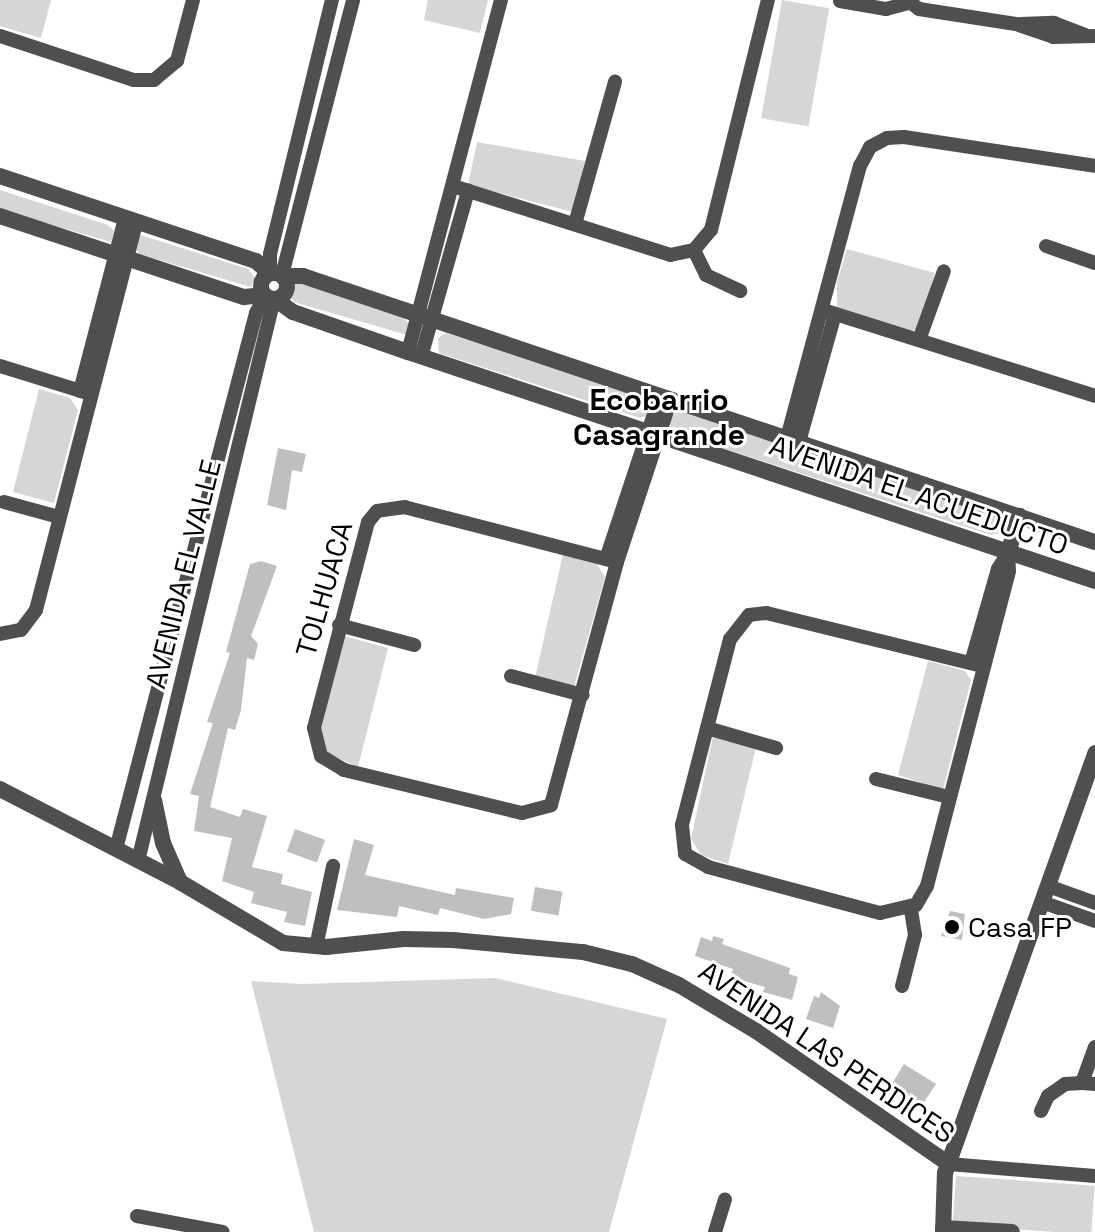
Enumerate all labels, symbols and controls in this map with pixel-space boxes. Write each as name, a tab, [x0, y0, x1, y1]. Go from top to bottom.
district label: Ecobarrio Casagrande	[573, 382, 745, 452]
street label: AVENIDA EL ACUEDUCTO	[765, 428, 1073, 562]
street label: AVENIDA EL VALLE	[138, 455, 228, 693]
street label: TOLHUACA	[289, 518, 359, 660]
place label: Casa FP	[968, 910, 1072, 944]
marker: Casa FP	[943, 918, 961, 936]
street label: AVENIDA LAS PERDICES	[693, 954, 961, 1150]

